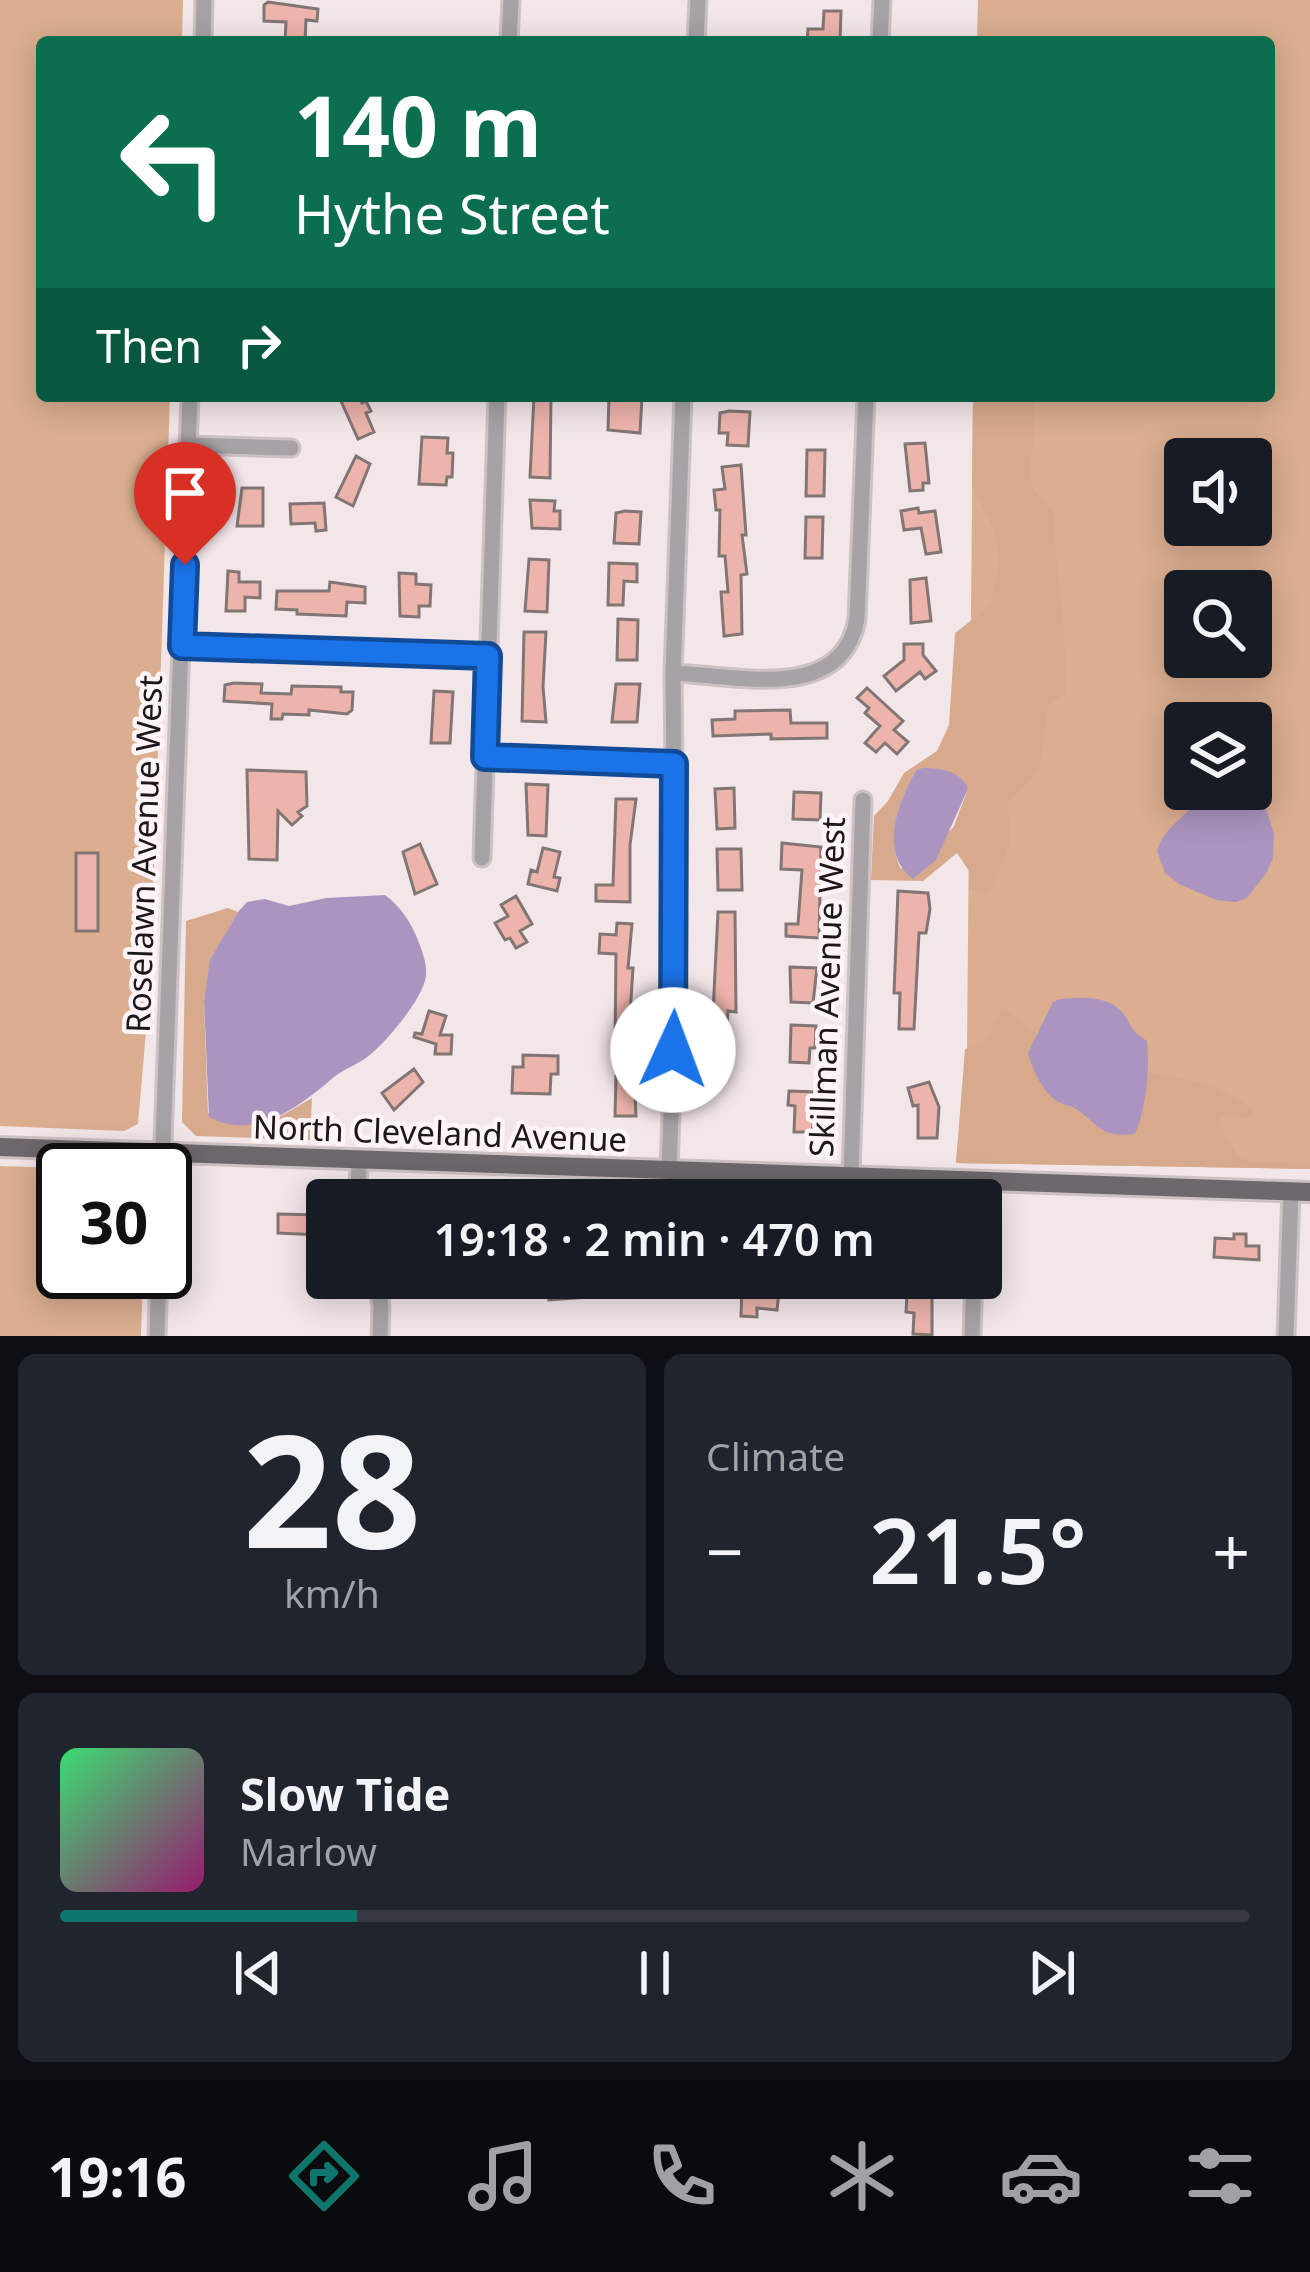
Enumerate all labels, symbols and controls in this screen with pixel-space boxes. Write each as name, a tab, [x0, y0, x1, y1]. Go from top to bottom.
text: 140 m	[294, 67, 542, 182]
icon: left	[96, 84, 252, 240]
text: Hythe Street	[294, 176, 610, 250]
icon: right	[226, 312, 292, 378]
text: Then	[96, 315, 202, 376]
map controls	[1164, 438, 1272, 810]
button: sound	[1164, 438, 1272, 546]
pin	[134, 442, 236, 565]
icon: arrive	[152, 460, 218, 526]
button: search	[1164, 570, 1272, 678]
street label: Roselawn Avenue West	[115, 674, 172, 1033]
button: layers	[1164, 702, 1272, 810]
street label: Skillman Avenue West	[798, 816, 855, 1158]
position arrow	[610, 987, 736, 1113]
street label: North Cleveland Avenue	[252, 1103, 628, 1162]
speed limit sign: 30	[36, 1143, 192, 1299]
text: 19:18 · 2 min · 470 m	[433, 1208, 875, 1269]
text: 28	[243, 1381, 421, 1594]
text: Climate	[706, 1429, 845, 1482]
text: 21.5°	[869, 1488, 1087, 1610]
text: −	[706, 1505, 744, 1595]
text: +	[1212, 1505, 1250, 1595]
text: km/h	[284, 1566, 380, 1619]
text: Slow Tide	[240, 1763, 450, 1824]
text: Marlow	[240, 1824, 377, 1877]
icon: previous	[225, 1940, 291, 2006]
icon: pause	[622, 1940, 688, 2006]
icon: next	[1019, 1940, 1085, 2006]
icon: directions	[282, 2134, 366, 2218]
icon: music	[461, 2134, 545, 2218]
icon: phone	[640, 2134, 724, 2218]
icon: climate	[820, 2134, 904, 2218]
icon: car	[999, 2134, 1083, 2218]
icon: filters	[1178, 2134, 1262, 2218]
text: 19:16	[48, 2139, 186, 2213]

